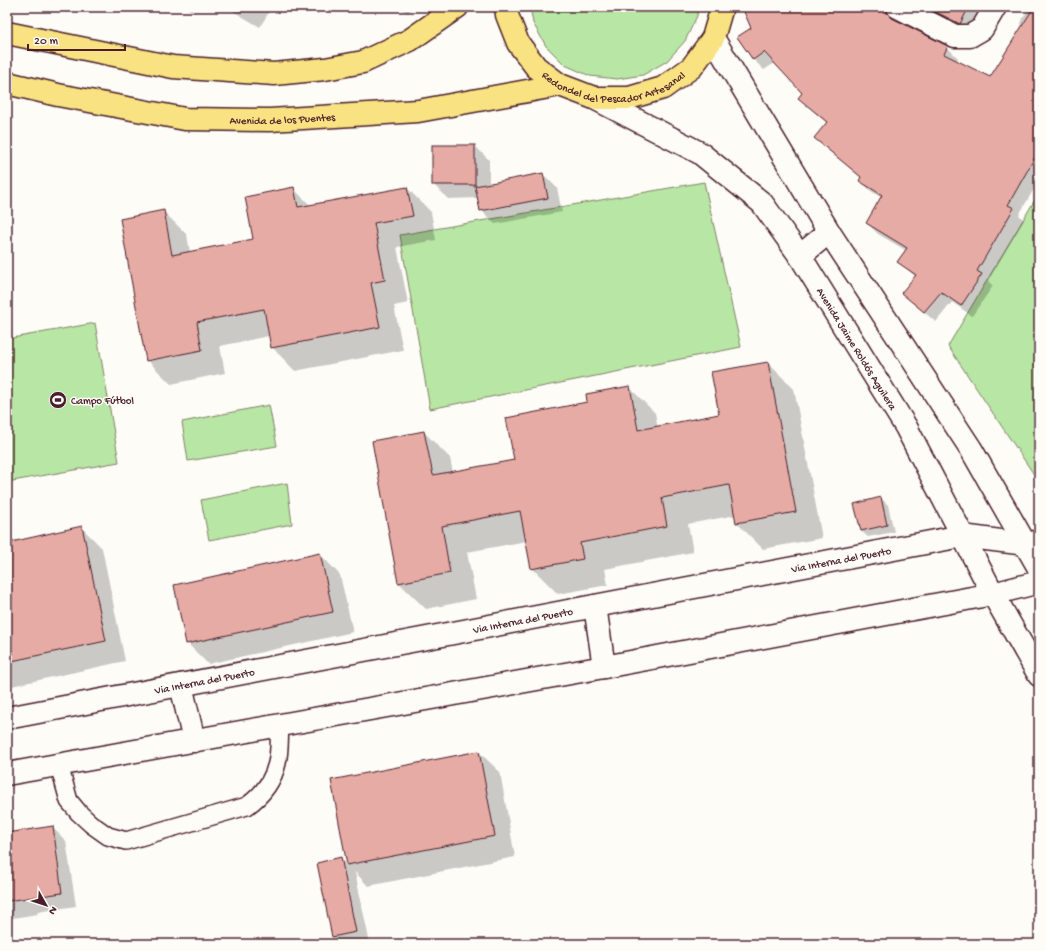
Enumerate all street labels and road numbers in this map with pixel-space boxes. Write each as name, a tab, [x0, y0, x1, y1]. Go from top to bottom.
street label: Redondel del Pescador Artesanal	[538, 63, 690, 77]
street label: Avenida de los Puentes	[229, 112, 337, 128]
street label: Avenida Jaime Roldós Aguilera	[813, 286, 898, 414]
street label: Via Interna del Puerto	[789, 546, 893, 577]
street label: Via Interna del Puerto	[471, 606, 574, 637]
street label: Via Interna del Puerto	[153, 667, 256, 698]

